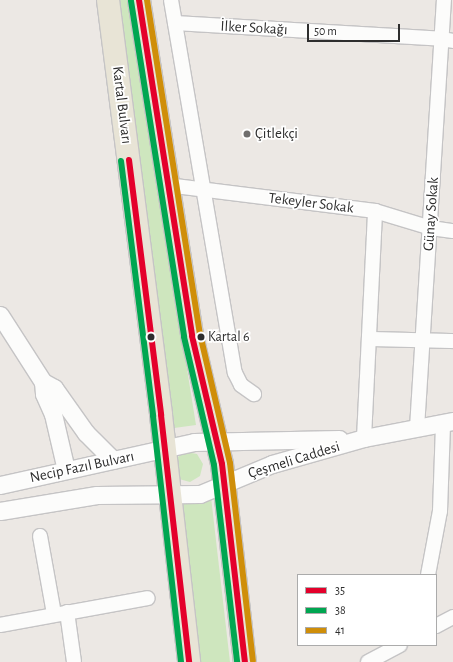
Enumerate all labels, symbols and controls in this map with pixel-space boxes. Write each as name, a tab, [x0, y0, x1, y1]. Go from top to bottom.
scale bar	[309, 16, 402, 42]
street label: İlker Sokağı	[220, 17, 288, 39]
text: 50 m	[314, 25, 337, 37]
street label: Kartal Bulvarı	[108, 65, 136, 145]
place label: Çitlekçi	[255, 125, 298, 143]
marker: Çitlekçi	[242, 129, 252, 139]
street label: Günay Sokak	[419, 176, 443, 252]
street label: Tekeyler Sokak	[267, 189, 355, 217]
place label: Kartal 6	[208, 329, 250, 345]
unlabelled marker	[146, 332, 156, 342]
marker: Kartal 6	[196, 332, 206, 342]
street label: Çeşmeli Caddesi	[246, 437, 342, 483]
street label: Necip Fazıl Bulvarı	[28, 447, 136, 487]
legend	[297, 574, 437, 646]
text: 35	[335, 584, 345, 596]
text: 38	[335, 604, 346, 616]
text: 41	[335, 624, 345, 636]

